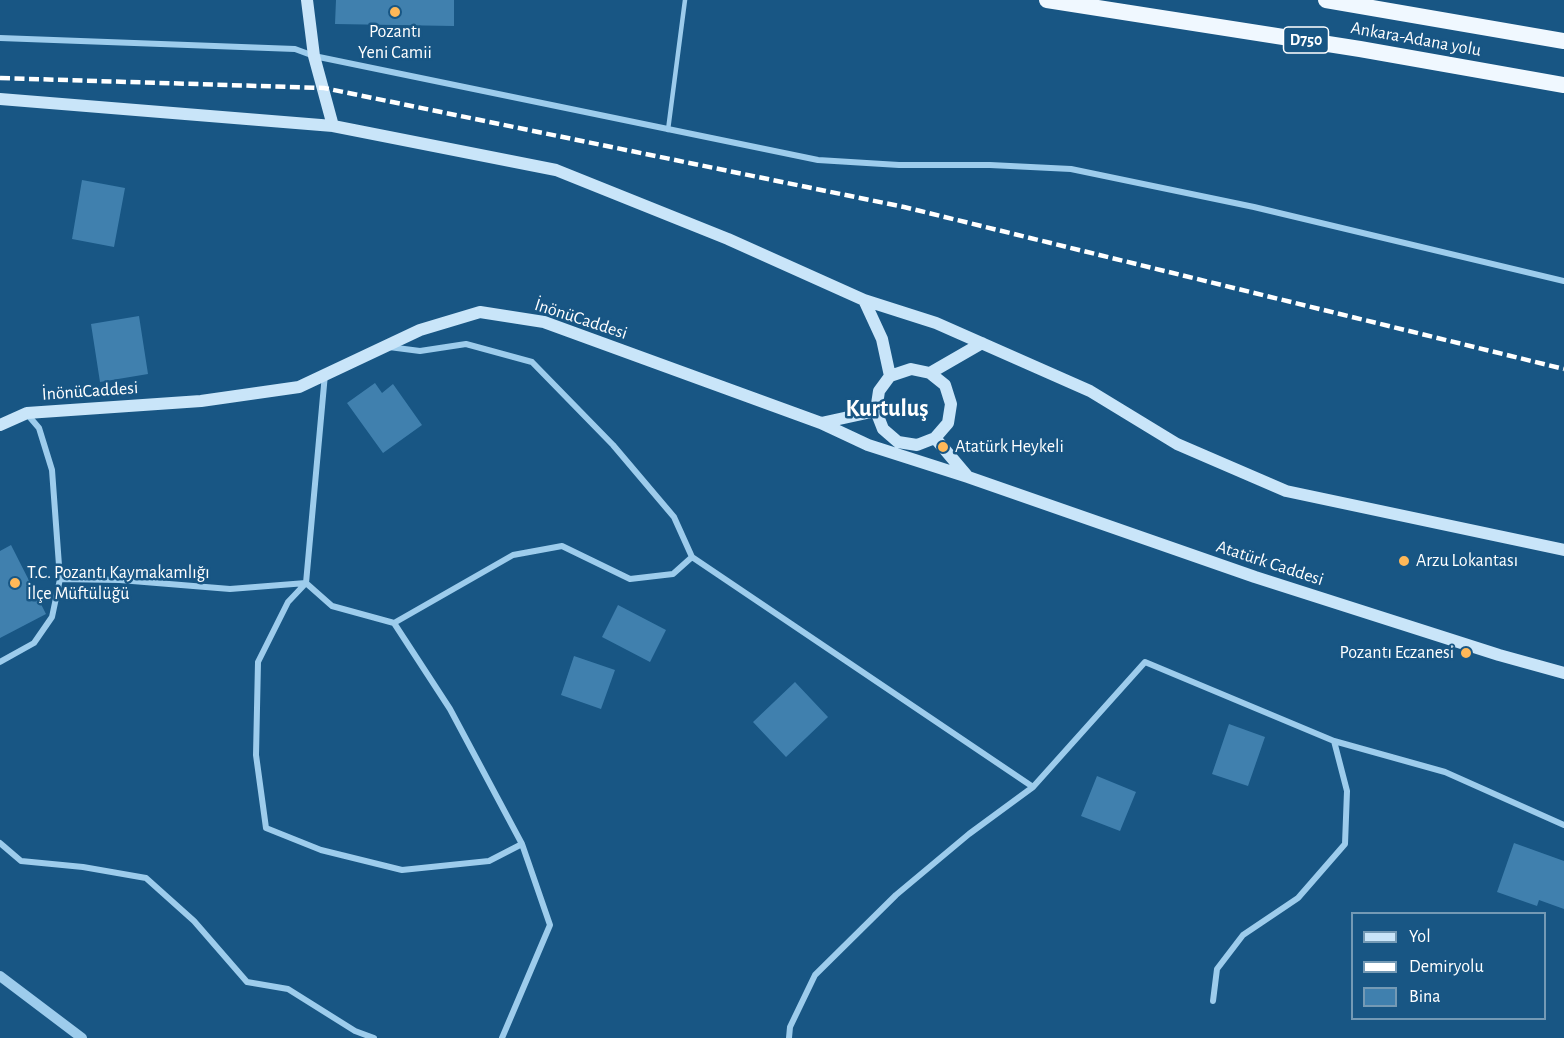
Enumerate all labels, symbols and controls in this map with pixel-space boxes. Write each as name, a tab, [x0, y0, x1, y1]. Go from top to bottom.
marker: Pozantı Yeni Camii	[388, 5, 402, 19]
street label: Ankara-Adana yolu	[1349, 17, 1483, 61]
place label: Pozantı Yeni Camii	[358, 21, 432, 63]
road number: D750	[1284, 27, 1328, 53]
street label: İnönüCaddesi	[532, 294, 630, 344]
street label: İnönüCaddesi	[41, 377, 139, 405]
district label: Kurtuluş	[845, 395, 929, 423]
place label: Atatürk Heykeli	[955, 436, 1064, 458]
marker: Atatürk Heykeli	[936, 440, 950, 454]
street label: Atatürk Caddesi	[1214, 536, 1326, 590]
place label: Arzu Lokantası	[1416, 550, 1518, 572]
marker: Arzu Lokantası	[1397, 554, 1411, 568]
place label: T.C. Pozantı Kaymakamlığı İlçe Müftülüğü	[27, 562, 210, 604]
marker: T.C. Pozantı Kaymakamlığı İlçe Müftülüğü	[8, 576, 22, 590]
place label: Pozantı Eczanesi	[1340, 642, 1454, 664]
marker: Pozantı Eczanesi	[1459, 646, 1473, 660]
legend	[1351, 912, 1546, 1020]
text: Yol	[1409, 928, 1431, 946]
text: Demiryolu	[1409, 958, 1484, 976]
text: Bina	[1409, 988, 1441, 1006]

